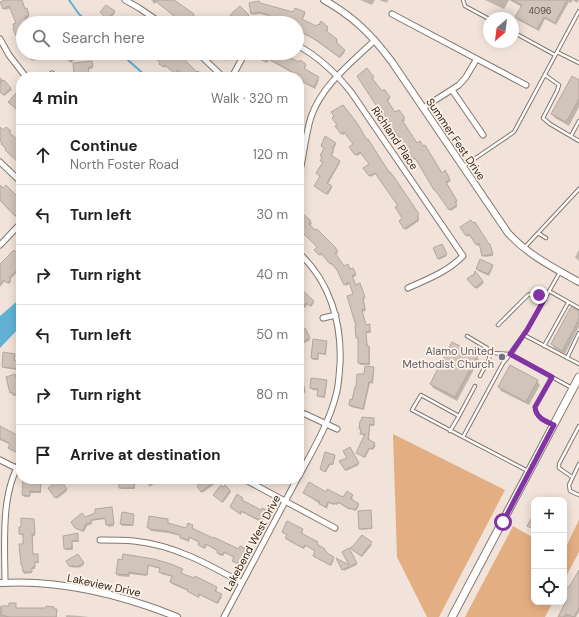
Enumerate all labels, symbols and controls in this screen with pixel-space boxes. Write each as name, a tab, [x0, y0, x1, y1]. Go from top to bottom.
house number: 4096	[529, 5, 552, 17]
north arrow	[483, 12, 519, 48]
search box	[16, 16, 304, 60]
icon: search	[30, 27, 52, 49]
text: Search here	[62, 28, 145, 48]
text: 4 min	[32, 87, 78, 109]
text: Walk · 320 m	[211, 90, 288, 107]
street label: Summer Fest Drive	[423, 95, 489, 183]
street label: Richland Place	[369, 104, 421, 172]
text: Continue	[70, 136, 138, 156]
icon: ahead	[32, 144, 54, 166]
text: 120 m	[253, 146, 288, 163]
text: North Foster Road	[70, 156, 179, 173]
icon: left	[32, 204, 54, 226]
text: Turn left	[70, 205, 131, 225]
text: 30 m	[256, 206, 288, 223]
icon: right	[32, 264, 54, 286]
text: Turn right	[70, 265, 141, 285]
text: 40 m	[256, 266, 288, 283]
route end	[530, 286, 548, 304]
icon: left	[32, 324, 54, 346]
text: Turn left	[70, 325, 131, 345]
text: 50 m	[256, 326, 288, 343]
place label: Alamo United Methodist Church	[402, 344, 494, 371]
marker: Alamo United Methodist Church	[497, 352, 507, 362]
icon: right	[32, 384, 54, 406]
text: Turn right	[70, 385, 141, 405]
text: 80 m	[256, 386, 288, 403]
icon: arrive	[32, 444, 54, 466]
text: Arrive at destination	[70, 445, 221, 465]
street label: Lakebend West Drive	[221, 492, 283, 594]
map controls	[531, 497, 567, 605]
button: +	[531, 497, 567, 533]
route start	[494, 513, 512, 531]
button: −	[531, 533, 567, 569]
button: locate	[531, 569, 567, 605]
street label: Lakeview Drive	[66, 570, 142, 600]

